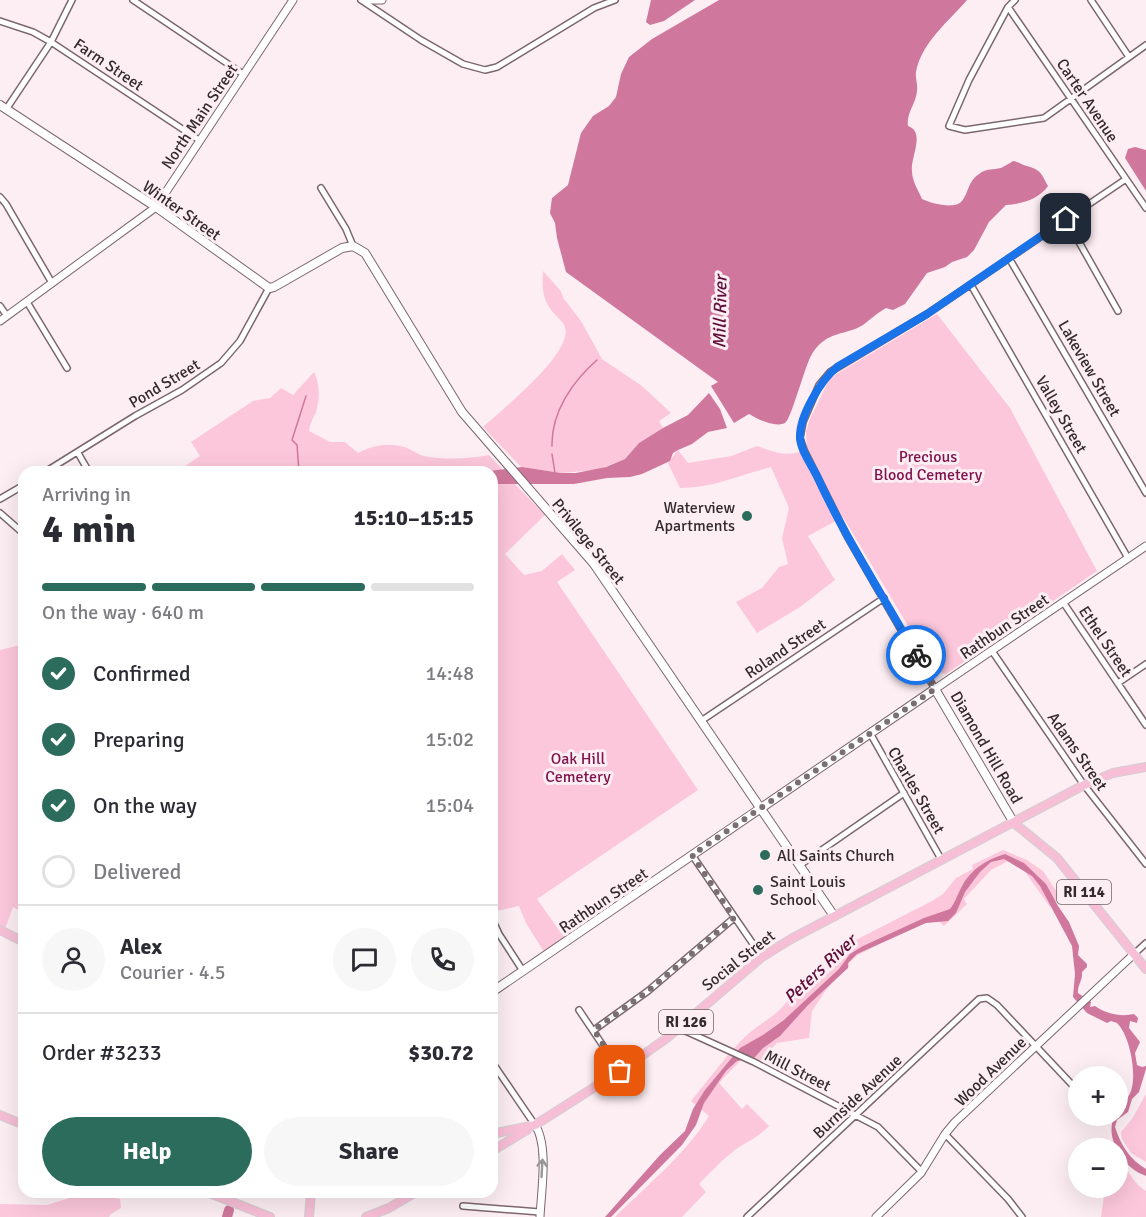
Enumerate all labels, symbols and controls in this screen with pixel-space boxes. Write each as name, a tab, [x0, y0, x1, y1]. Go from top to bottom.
street label: Farm Street	[70, 34, 147, 96]
street label: Carter Avenue	[1052, 55, 1123, 146]
street label: North Main Street	[157, 60, 243, 173]
street label: Winter Street	[138, 176, 225, 245]
pin	[1040, 193, 1091, 244]
icon: home	[1049, 202, 1082, 235]
water label: Mill River	[708, 273, 732, 349]
street label: Lakeview Street	[1054, 317, 1125, 421]
street label: Pond Street	[125, 355, 204, 413]
street label: Valley Street	[1031, 372, 1092, 457]
park label: Precious Blood Cemetery	[874, 447, 983, 485]
text: Arriving in	[42, 482, 131, 507]
street label: Privilege Street	[547, 495, 629, 589]
place label: Waterview Apartments	[655, 498, 735, 536]
text: 15:10–15:15	[354, 504, 474, 531]
text: 4 min	[42, 505, 136, 553]
marker: Waterview Apartments	[740, 509, 754, 523]
street label: Rathbun Street	[956, 590, 1053, 664]
text: On the way · 640 m	[42, 600, 204, 625]
street label: Ethel Street	[1074, 602, 1136, 681]
street label: Roland Street	[741, 614, 830, 683]
courier	[886, 625, 946, 685]
icon: bike	[900, 639, 933, 672]
icon: check	[42, 657, 75, 690]
text: Confirmed	[93, 660, 191, 687]
text: 14:48	[425, 661, 474, 686]
street label: Diamond Hill Road	[946, 688, 1026, 807]
street label: Adams Street	[1043, 708, 1112, 795]
icon: check	[42, 723, 75, 756]
text: Preparing	[93, 726, 185, 753]
text: 15:02	[425, 727, 474, 752]
street label: Charles Street	[883, 743, 949, 838]
park label: Oak Hill Cemetery	[545, 749, 611, 787]
icon: check	[42, 789, 75, 822]
text: On the way	[93, 792, 197, 819]
text: 15:04	[425, 793, 474, 818]
place label: All Saints Church	[777, 846, 895, 866]
marker: All Saints Church	[758, 848, 772, 862]
text: Delivered	[93, 858, 181, 885]
street label: Rathbun Street	[555, 864, 652, 938]
place label: Saint Louis School	[770, 872, 846, 910]
road number: RI 114	[1057, 880, 1111, 904]
marker: Saint Louis School	[751, 883, 765, 897]
street label: Social Street	[698, 926, 779, 996]
button: person	[42, 928, 105, 991]
button: chat	[333, 928, 396, 991]
button: phone	[411, 928, 474, 991]
water label: Peters River	[779, 928, 863, 1008]
text: Alex	[120, 933, 162, 960]
text: Courier · 4.5	[120, 960, 226, 985]
road number: RI 126	[659, 1010, 713, 1034]
street label: Wood Avenue	[951, 1033, 1031, 1111]
text: Order #3233	[42, 1039, 162, 1066]
text: $30.72	[408, 1039, 474, 1066]
pin	[594, 1045, 645, 1096]
street label: Mill Street	[761, 1046, 834, 1096]
street label: Burnside Avenue	[809, 1050, 906, 1143]
icon: bag	[603, 1054, 636, 1087]
map controls	[1068, 1066, 1128, 1198]
button: +	[1068, 1066, 1128, 1126]
button: Help	[42, 1117, 252, 1186]
button: Share	[264, 1117, 474, 1186]
button: −	[1068, 1138, 1128, 1198]
one-way arrow	[537, 1158, 548, 1178]

